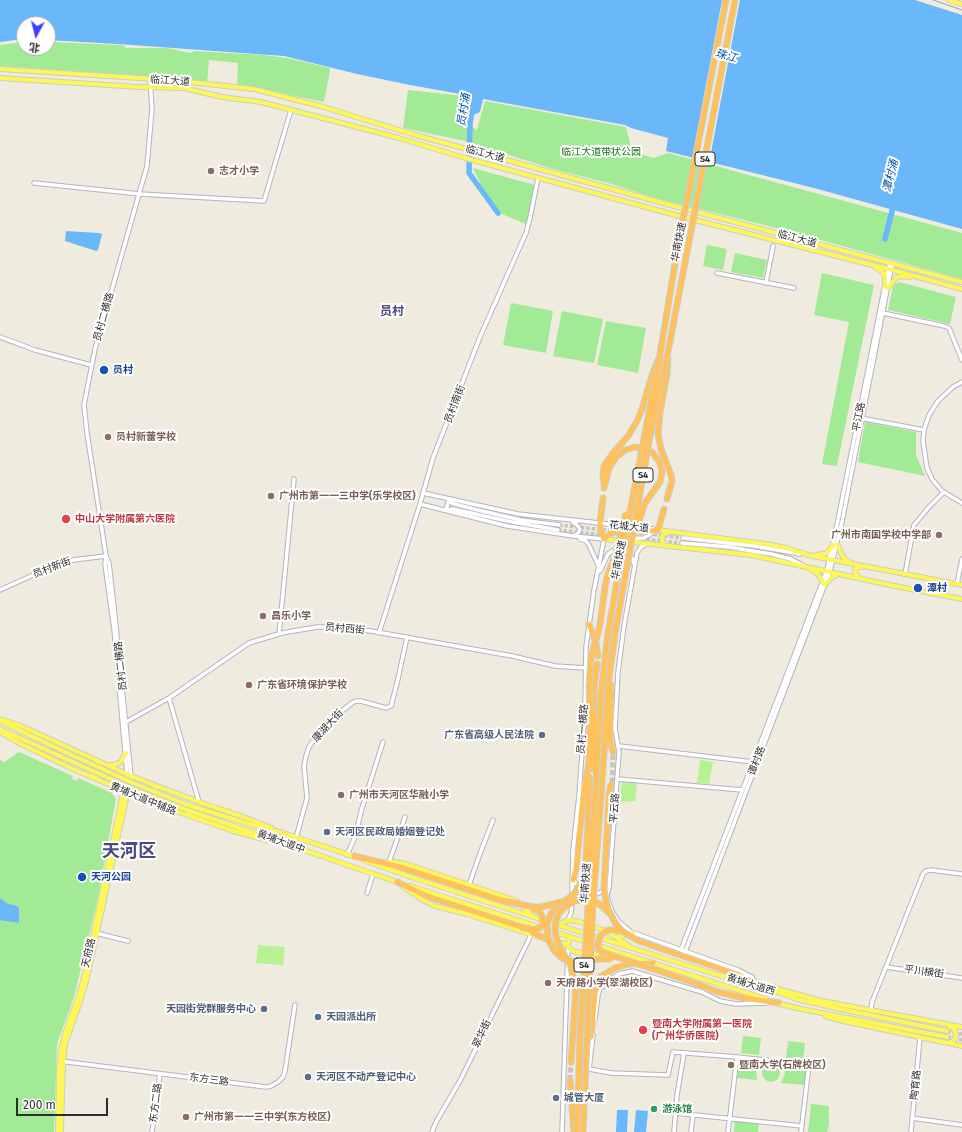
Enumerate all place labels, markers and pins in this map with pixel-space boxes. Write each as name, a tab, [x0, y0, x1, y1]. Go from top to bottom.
place label: 志才小学	[219, 165, 259, 177]
marker: 志才小学	[206, 166, 216, 176]
marker: 员村	[98, 364, 110, 376]
place label: 员村	[113, 364, 133, 376]
place label: 员村新蕾学校	[116, 431, 176, 443]
marker: 员村新蕾学校	[103, 432, 113, 442]
place label: 广州市第一一三中学(乐学校区)	[279, 490, 415, 502]
marker: 广州市第一一三中学(乐学校区)	[266, 491, 276, 501]
marker: 中山大学附属第六医院	[60, 513, 72, 525]
place label: 中山大学附属第六医院	[75, 513, 175, 525]
place label: 广州市南国学校中学部	[831, 529, 931, 541]
marker: 广州市南国学校中学部	[934, 530, 944, 540]
marker: 潭村	[912, 582, 924, 594]
place label: 潭村	[927, 582, 947, 594]
place label: 昌乐小学	[271, 610, 311, 622]
marker: 昌乐小学	[258, 611, 268, 621]
place label: 广东省环境保护学校	[257, 679, 347, 691]
marker: 广东省环境保护学校	[244, 680, 254, 690]
place label: 广东省高级人民法院	[444, 729, 534, 741]
marker: 广东省高级人民法院	[537, 730, 547, 740]
place label: 广州市天河区华融小学	[349, 789, 449, 801]
marker: 广州市天河区华融小学	[336, 790, 346, 800]
place label: 天河区民政局婚姻登记处	[335, 826, 445, 838]
marker: 天河区民政局婚姻登记处	[322, 827, 332, 837]
marker: 天河公园	[76, 871, 88, 883]
place label: 天河公园	[91, 871, 131, 883]
place label: 天府路小学(翠湖校区)	[556, 977, 652, 989]
marker: 天府路小学(翠湖校区)	[543, 978, 553, 988]
place label: 天园街党群服务中心	[166, 1003, 256, 1015]
marker: 天园街党群服务中心	[259, 1004, 269, 1014]
place label: 天园派出所	[326, 1011, 376, 1023]
marker: 天园派出所	[313, 1012, 323, 1022]
place label: 暨南大学附属第一医院 (广州华侨医院)	[652, 1018, 752, 1042]
marker: 暨南大学附属第一医院 (广州华侨医院)	[637, 1024, 649, 1036]
place label: 暨南大学(石牌校区)	[739, 1059, 825, 1071]
marker: 暨南大学(石牌校区)	[726, 1060, 736, 1070]
place label: 天河区不动产登记中心	[316, 1071, 416, 1083]
marker: 天河区不动产登记中心	[303, 1072, 313, 1082]
place label: 城管大厦	[564, 1092, 604, 1104]
marker: 城管大厦	[551, 1093, 561, 1103]
place label: 游泳馆	[662, 1103, 692, 1115]
marker: 游泳馆	[649, 1104, 659, 1114]
place label: 广州市第一一三中学(东方校区)	[194, 1111, 330, 1123]
marker: 广州市第一一三中学(东方校区)	[181, 1112, 191, 1122]

